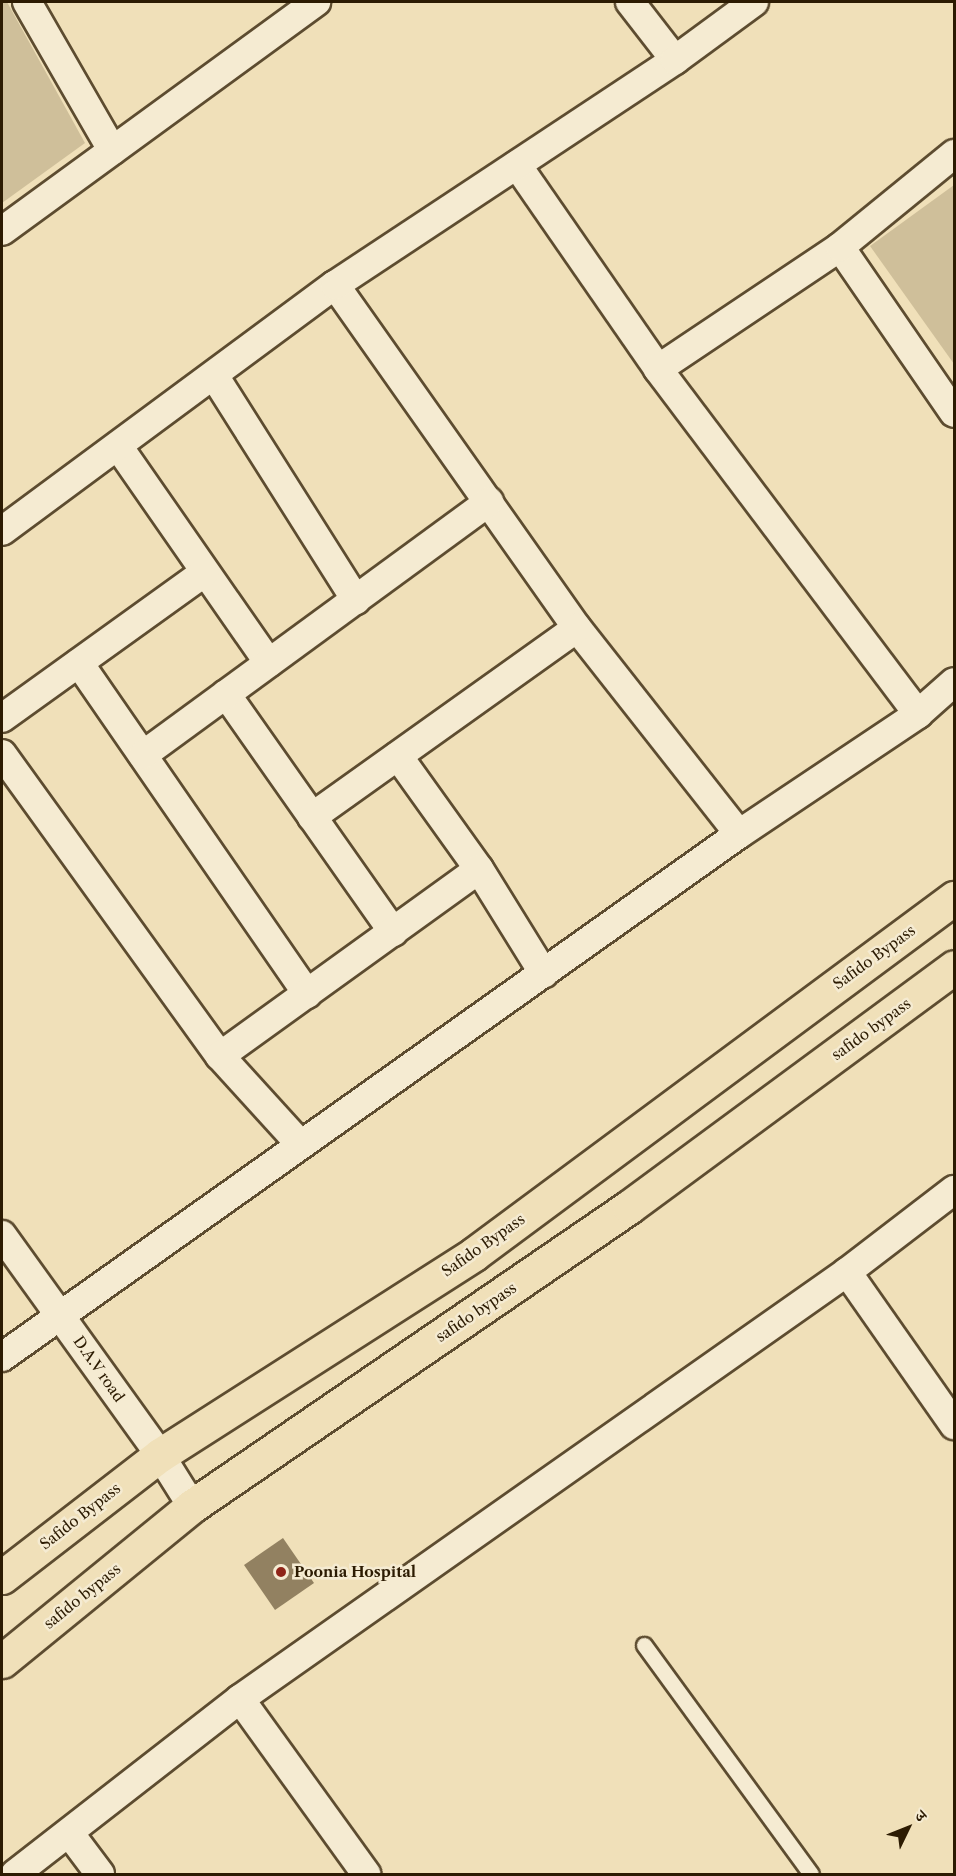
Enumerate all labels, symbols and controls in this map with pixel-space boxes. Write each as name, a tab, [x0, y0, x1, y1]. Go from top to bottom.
street label: Safido Bypass	[829, 921, 919, 993]
street label: safido bypass	[828, 994, 914, 1064]
street label: Safido Bypass	[438, 1210, 528, 1280]
street label: safido bypass	[432, 1278, 520, 1346]
street label: D.A.V road	[70, 1332, 128, 1406]
street label: Safido Bypass	[36, 1479, 124, 1553]
street label: safido bypass	[40, 1560, 124, 1632]
marker: Poonia Hospital	[272, 1563, 290, 1581]
place label: Poonia Hospital	[294, 1563, 416, 1581]
north arrow	[878, 1798, 938, 1858]
text: उ	[911, 1806, 931, 1826]

